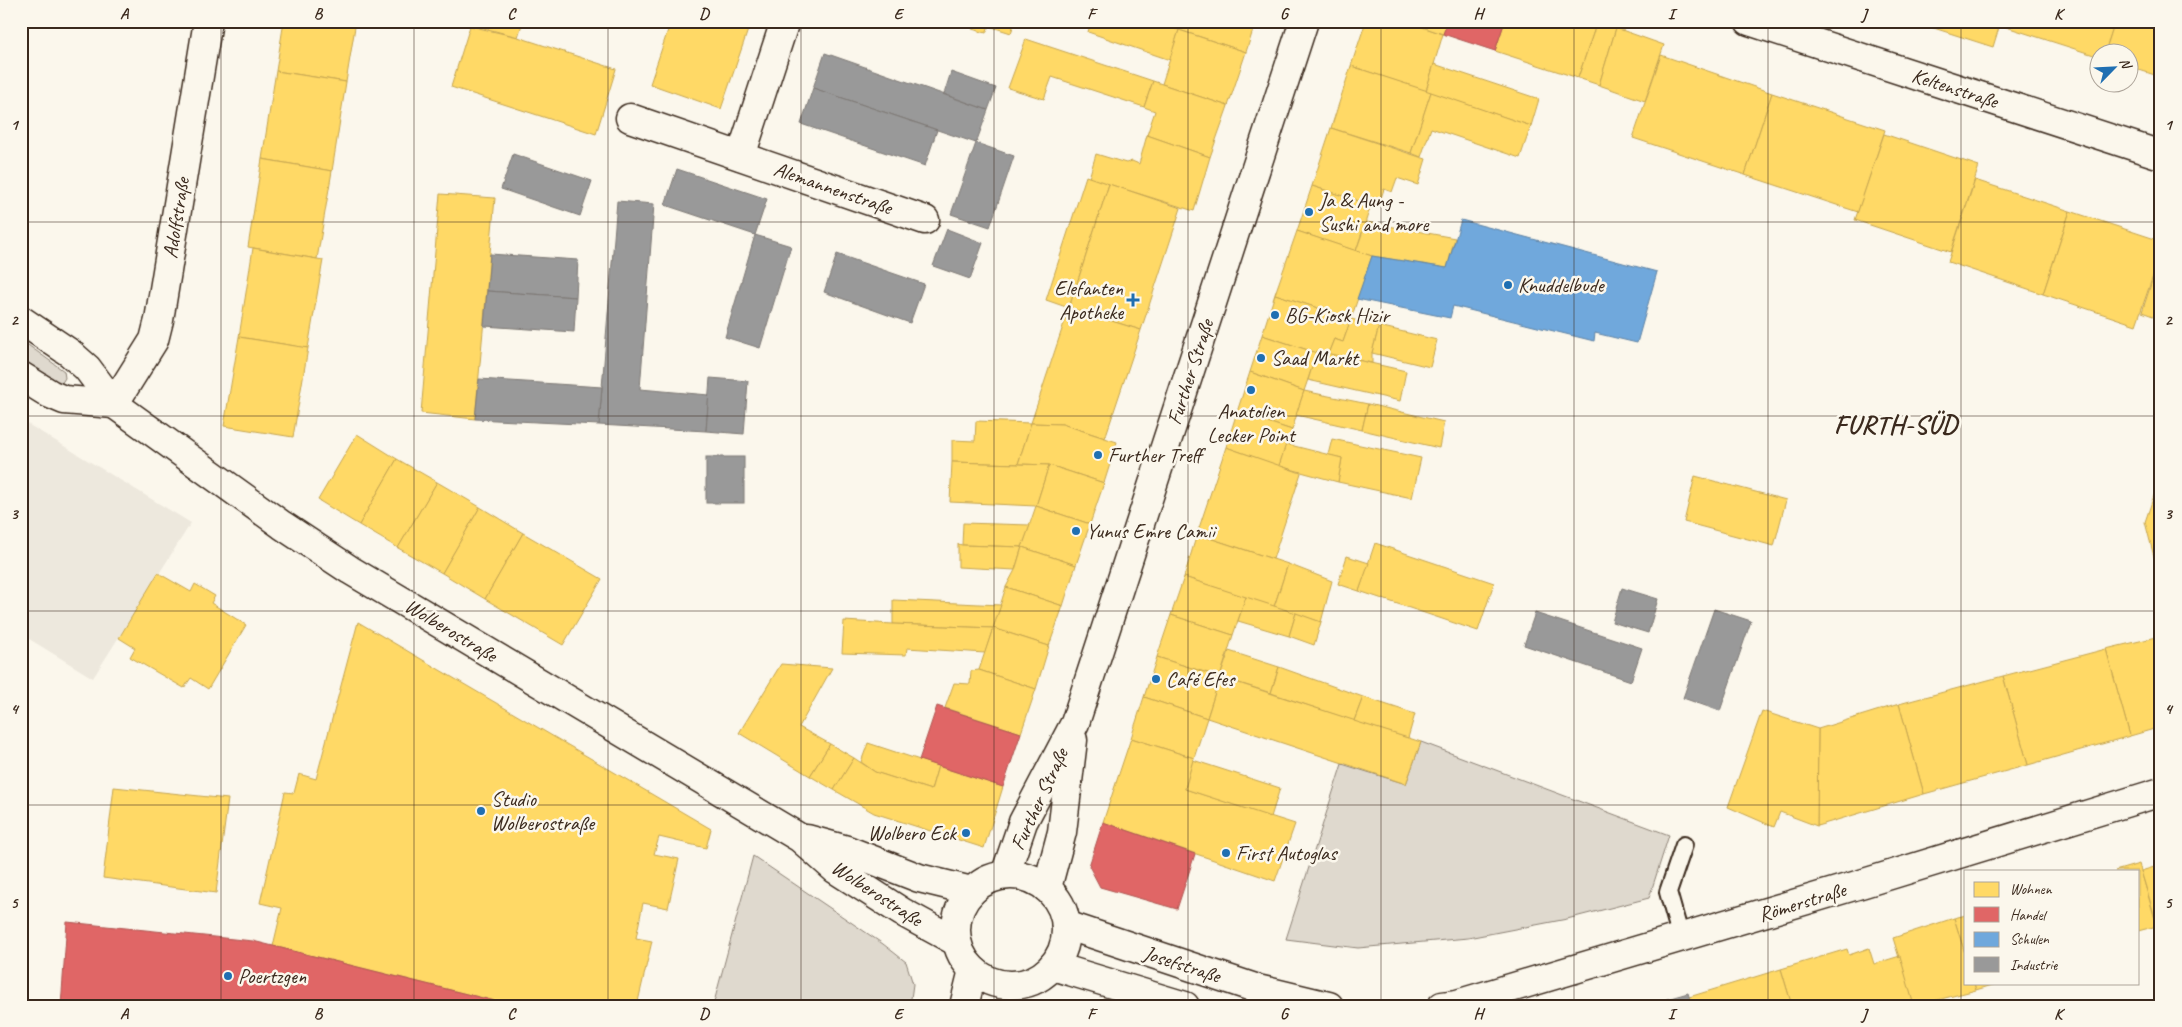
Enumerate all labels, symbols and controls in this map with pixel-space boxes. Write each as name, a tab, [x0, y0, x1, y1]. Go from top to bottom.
text: A	[120, 4, 130, 24]
text: B	[314, 4, 324, 24]
text: C	[507, 4, 517, 24]
text: D	[699, 4, 710, 24]
text: E	[894, 4, 905, 24]
text: F	[1087, 4, 1098, 24]
text: G	[1280, 4, 1290, 24]
text: H	[1473, 4, 1485, 24]
text: I	[1668, 4, 1678, 24]
text: J	[1860, 4, 1869, 24]
text: K	[2054, 4, 2066, 24]
north arrow	[2090, 42, 2140, 92]
text: N	[2116, 55, 2136, 72]
street label: Keltenstraße	[1909, 62, 2003, 115]
text: 1	[10, 115, 19, 135]
text: 1	[2164, 115, 2173, 135]
street label: Alemannenstraße	[770, 156, 898, 221]
street label: Adolfstraße	[157, 174, 196, 260]
place label: Ja & Aung - Sushi and more	[1318, 187, 1429, 237]
marker: Ja & Aung - Sushi and more	[1303, 206, 1315, 218]
place label: Knuddelbude	[1518, 272, 1606, 298]
place label: Elefanten Apotheke	[1054, 275, 1124, 325]
marker: Knuddelbude	[1502, 279, 1514, 291]
marker: Elefanten Apotheke	[1127, 294, 1139, 306]
place label: BG-Kiosk Hizir	[1285, 302, 1391, 328]
marker: BG-Kiosk Hizir	[1269, 309, 1281, 321]
text: 2	[10, 310, 19, 330]
text: 2	[2164, 310, 2173, 330]
street label: Further Straße	[1161, 314, 1220, 428]
place label: Saad Markt	[1271, 345, 1360, 371]
marker: Saad Markt	[1255, 352, 1267, 364]
marker: Anatolien Lecker Point	[1245, 384, 1257, 396]
place label: Anatolien Lecker Point	[1207, 398, 1297, 448]
district label: FURTH-SÜD	[1834, 408, 1960, 441]
place label: Further Treff	[1108, 442, 1207, 468]
marker: Further Treff	[1092, 449, 1104, 461]
text: 3	[10, 504, 19, 524]
text: 3	[2164, 504, 2173, 524]
place label: Yunus Emre Camii	[1086, 518, 1218, 544]
marker: Yunus Emre Camii	[1070, 525, 1082, 537]
street label: Wolberostraße	[400, 592, 504, 669]
place label: Café Efes	[1166, 666, 1236, 692]
marker: Café Efes	[1150, 673, 1162, 685]
text: 4	[10, 699, 19, 719]
text: 4	[2164, 699, 2173, 719]
street label: Further Straße	[1004, 742, 1075, 854]
place label: Studio Wolberostraße	[491, 786, 596, 836]
marker: Studio Wolberostraße	[475, 805, 487, 817]
place label: Wolbero Eck	[868, 820, 957, 846]
marker: Wolbero Eck	[960, 827, 972, 839]
place label: First Autoglas	[1236, 840, 1338, 866]
marker: First Autoglas	[1220, 847, 1232, 859]
street label: Wolberostraße	[827, 854, 929, 933]
legend	[1964, 870, 2140, 984]
street label: Römerstraße	[1755, 876, 1851, 928]
text: Wohnen	[2010, 880, 2053, 899]
text: 5	[11, 893, 20, 913]
text: 5	[2165, 893, 2174, 913]
text: Handel	[2010, 906, 2048, 925]
text: Schulen	[2010, 930, 2050, 949]
street label: Josefstraße	[1139, 939, 1226, 989]
text: Industrie	[2010, 956, 2058, 975]
place label: Poertzgen	[238, 963, 307, 989]
marker: Poertzgen	[222, 970, 234, 982]
text: A	[120, 1004, 130, 1024]
text: B	[314, 1004, 324, 1024]
text: C	[507, 1004, 517, 1024]
text: D	[699, 1004, 710, 1024]
text: E	[894, 1004, 905, 1024]
text: F	[1087, 1004, 1098, 1024]
text: G	[1280, 1004, 1290, 1024]
text: H	[1473, 1004, 1485, 1024]
text: I	[1668, 1004, 1678, 1024]
text: J	[1860, 1004, 1869, 1024]
text: K	[2054, 1004, 2066, 1024]

